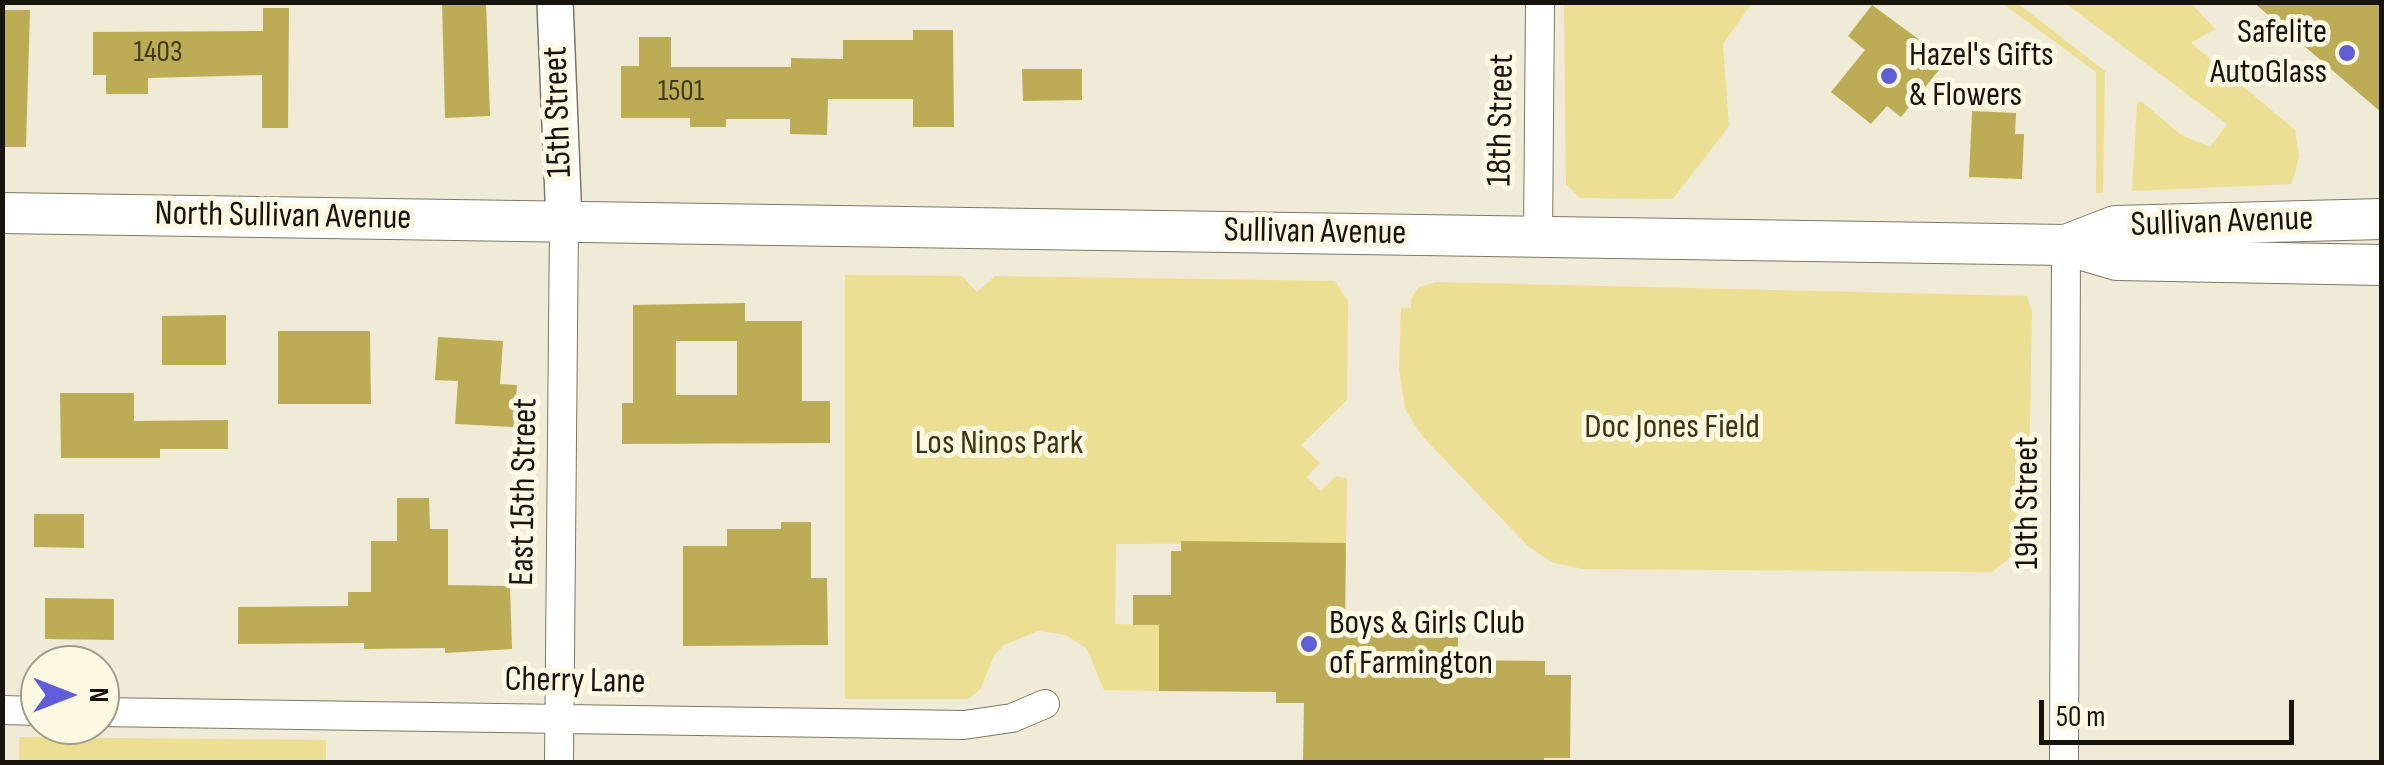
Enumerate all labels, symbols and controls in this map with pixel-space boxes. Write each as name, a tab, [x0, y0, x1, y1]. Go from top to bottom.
place label: Safelite AutoGlass	[2210, 12, 2327, 94]
house number: 1403	[134, 35, 182, 71]
place label: Hazel's Gifts & Flowers	[1909, 35, 2054, 117]
marker: Safelite AutoGlass	[2336, 42, 2358, 64]
street label: 15th Street	[536, 46, 582, 178]
street label: 18th Street	[1480, 53, 1524, 187]
marker: Hazel's Gifts & Flowers	[1878, 65, 1900, 87]
house number: 1501	[658, 74, 704, 110]
street label: North Sullivan Avenue	[154, 194, 412, 240]
street label: Sullivan Avenue	[2130, 199, 2314, 247]
street label: Sullivan Avenue	[1223, 210, 1407, 256]
street label: East 15th Street	[502, 398, 548, 586]
park label: Doc Jones Field	[1584, 407, 1760, 449]
park label: Los Ninos Park	[915, 423, 1083, 465]
street label: 19th Street	[2007, 436, 2049, 570]
place label: Boys & Girls Club of Farmington	[1329, 603, 1525, 685]
marker: Boys & Girls Club of Farmington	[1298, 633, 1320, 655]
north arrow	[20, 645, 120, 745]
street label: Cherry Lane	[504, 660, 646, 704]
scale bar	[2044, 680, 2299, 742]
text: N	[82, 688, 115, 702]
text: 50 m	[2056, 699, 2105, 735]

